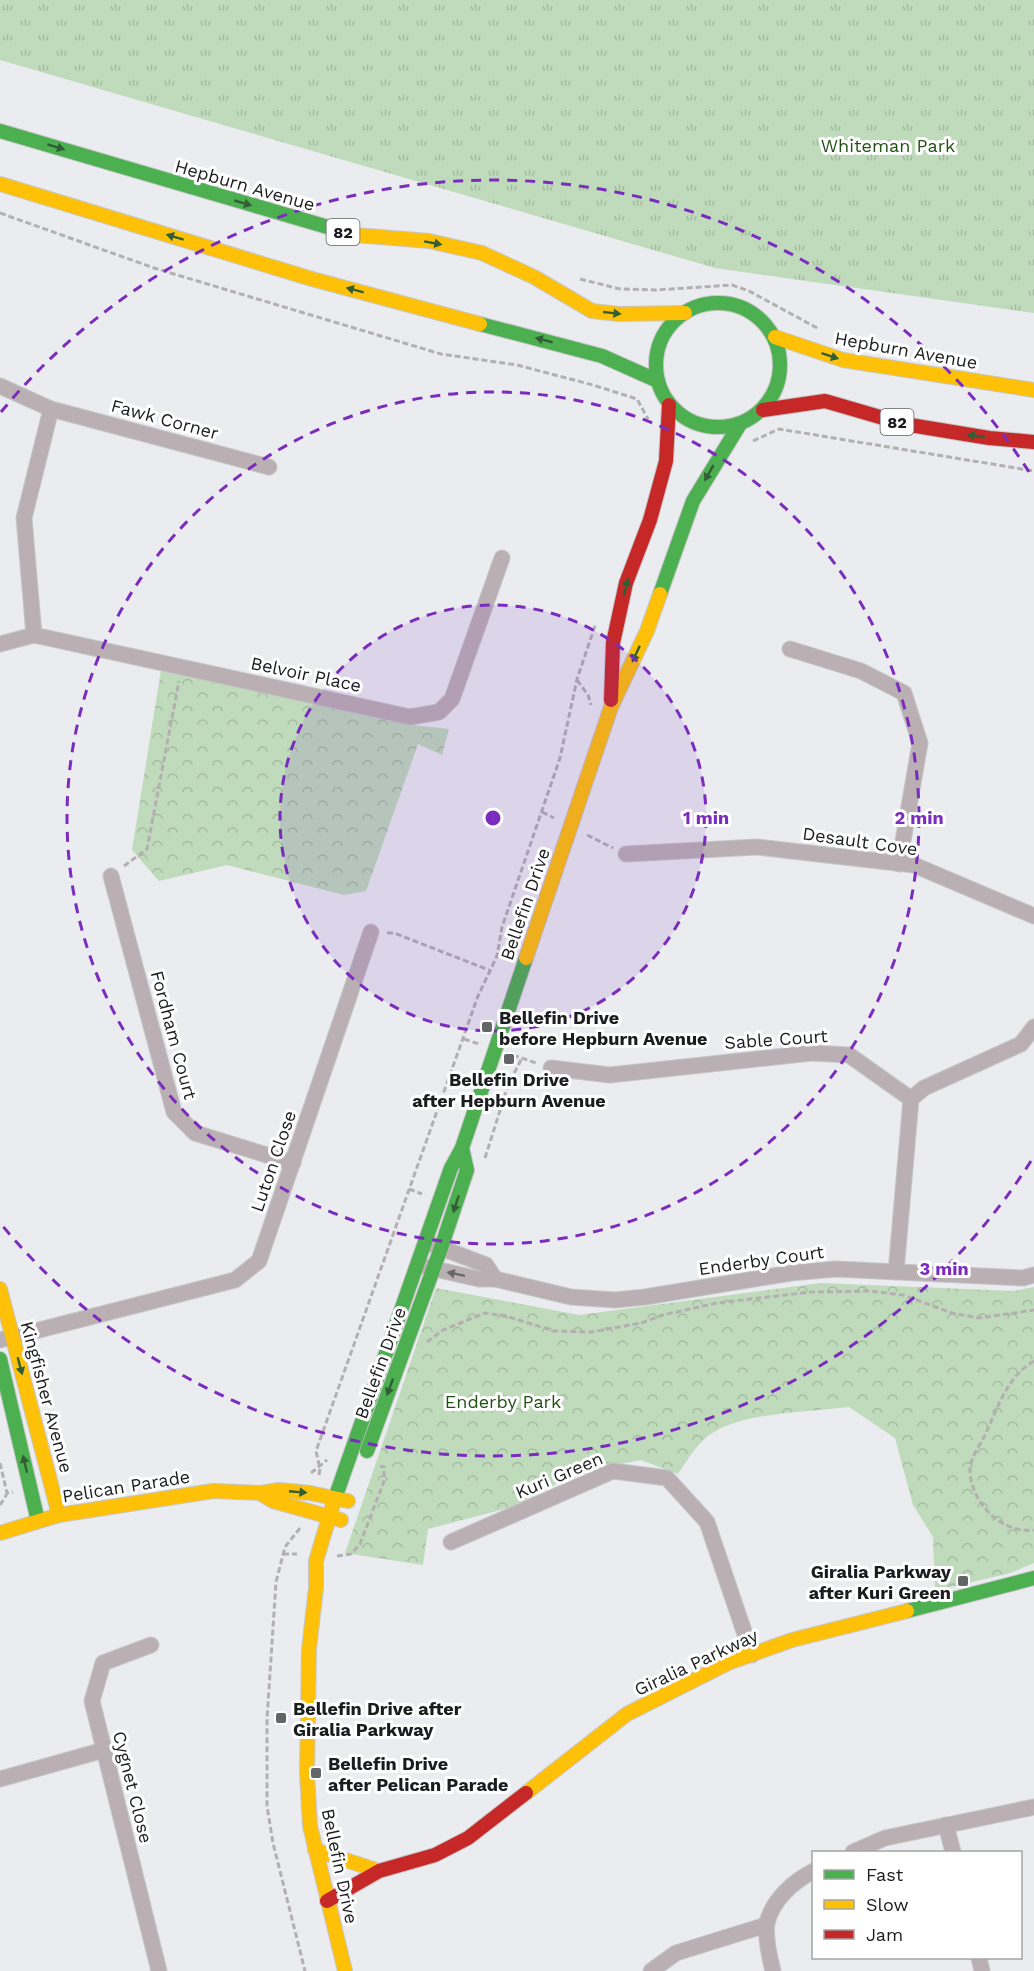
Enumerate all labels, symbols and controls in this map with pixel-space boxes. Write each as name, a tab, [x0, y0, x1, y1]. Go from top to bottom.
park label: Whiteman Park	[821, 135, 955, 156]
one-way arrow	[47, 143, 65, 152]
street label: Hepburn Avenue	[173, 155, 317, 215]
one-way arrow	[234, 199, 252, 208]
road number: 82	[326, 219, 360, 245]
one-way arrow	[166, 232, 184, 241]
one-way arrow	[423, 239, 442, 248]
one-way arrow	[346, 285, 364, 295]
one-way arrow	[603, 308, 622, 318]
street label: Hepburn Avenue	[833, 327, 979, 373]
one-way arrow	[535, 335, 553, 344]
one-way arrow	[821, 352, 839, 361]
street label: Fawk Corner	[109, 395, 221, 443]
road number: 82	[880, 409, 914, 435]
one-way arrow	[966, 431, 985, 440]
one-way arrow	[705, 465, 715, 482]
one-way arrow	[622, 578, 631, 596]
one-way arrow	[632, 645, 641, 662]
street label: Belvoir Place	[249, 652, 363, 696]
text: 1 min	[683, 807, 729, 828]
text: 2 min	[894, 807, 944, 828]
centre of rings	[483, 808, 503, 828]
street label: Desault Cove	[801, 823, 919, 859]
street label: Bellefin Drive	[496, 845, 554, 963]
street label: Fordham Court	[147, 968, 201, 1102]
place label: Bellefin Drive before Hepburn Avenue	[499, 1007, 708, 1049]
marker: Bellefin Drive before Hepburn Avenue	[480, 1020, 494, 1034]
street label: Sable Court	[724, 1025, 829, 1053]
marker: Bellefin Drive after Hepburn Avenue	[502, 1052, 516, 1066]
place label: Bellefin Drive after Hepburn Avenue	[412, 1069, 606, 1111]
street label: Luton Close	[246, 1108, 300, 1214]
one-way arrow	[451, 1195, 461, 1213]
street label: Enderby Court	[697, 1241, 825, 1279]
text: 3 min	[919, 1258, 969, 1279]
one-way arrow	[446, 1269, 465, 1278]
street label: Bellefin Drive	[350, 1304, 410, 1422]
street label: Kingfisher Avenue	[17, 1319, 77, 1475]
one-way arrow	[15, 1356, 25, 1375]
one-way arrow	[385, 1378, 395, 1396]
park label: Enderby Park	[445, 1391, 561, 1412]
street label: Kuri Green	[512, 1447, 606, 1503]
one-way arrow	[19, 1455, 29, 1473]
street label: Pelican Parade	[61, 1466, 191, 1506]
one-way arrow	[289, 1487, 308, 1497]
place label: Giralia Parkway after Kuri Green	[809, 1561, 952, 1603]
marker: Giralia Parkway after Kuri Green	[956, 1574, 970, 1588]
street label: Giralia Parkway	[631, 1624, 762, 1700]
place label: Bellefin Drive after Giralia Parkway	[293, 1698, 462, 1740]
marker: Bellefin Drive after Giralia Parkway	[274, 1711, 288, 1725]
street label: Cygnet Close	[109, 1729, 157, 1845]
place label: Bellefin Drive after Pelican Parade	[328, 1753, 509, 1795]
marker: Bellefin Drive after Pelican Parade	[309, 1766, 323, 1780]
street label: Bellefin Drive	[318, 1806, 362, 1926]
legend	[812, 1851, 1022, 1959]
text: Fast	[866, 1864, 904, 1885]
text: Slow	[866, 1894, 909, 1915]
text: Jam	[866, 1924, 903, 1945]

